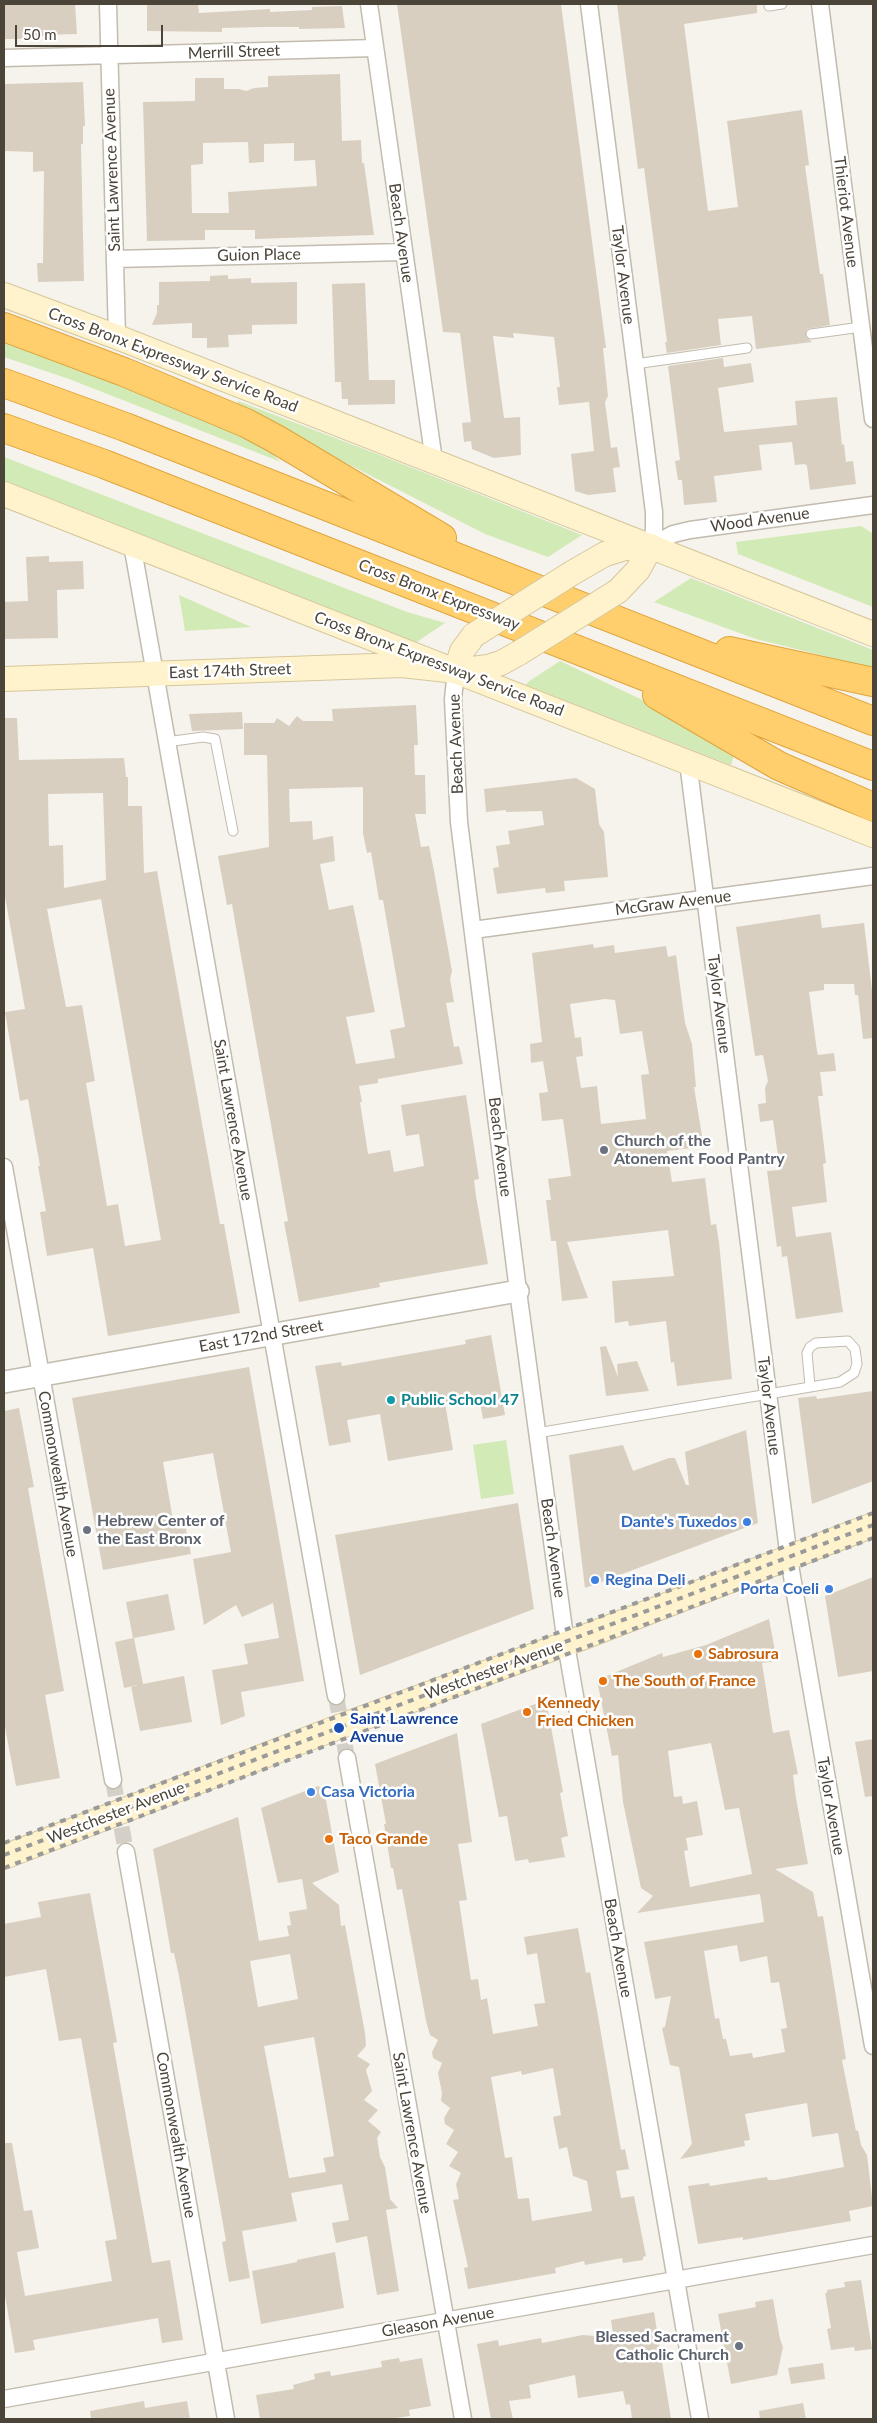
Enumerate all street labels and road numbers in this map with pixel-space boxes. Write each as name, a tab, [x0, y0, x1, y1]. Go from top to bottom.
street label: Merrill Street	[188, 41, 280, 63]
street label: Saint Lawrence Avenue	[100, 88, 124, 252]
street label: Thieriot Avenue	[830, 155, 862, 269]
street label: Beach Avenue	[385, 182, 417, 284]
street label: Taylor Avenue	[607, 225, 639, 325]
street label: Guion Place	[217, 245, 301, 265]
street label: Cross Bronx Expressway Service Road	[45, 303, 301, 417]
street label: Wood Avenue	[709, 504, 811, 536]
street label: Cross Bronx Expressway	[356, 555, 522, 635]
street label: Cross Bronx Expressway Service Road	[311, 607, 567, 721]
street label: East 174th Street	[168, 659, 292, 683]
street label: Beach Avenue	[445, 694, 467, 794]
street label: McGraw Avenue	[614, 886, 732, 920]
street label: Taylor Avenue	[703, 954, 735, 1054]
street label: Saint Lawrence Avenue	[209, 1038, 257, 1202]
street label: Beach Avenue	[484, 1096, 516, 1198]
street label: East 172nd Street	[197, 1316, 325, 1356]
street label: Taylor Avenue	[753, 1356, 785, 1456]
street label: Commonwealth Avenue	[34, 1389, 82, 1559]
street label: Beach Avenue	[537, 1497, 569, 1599]
street label: Westchester Avenue	[422, 1636, 566, 1704]
street label: Taylor Avenue	[813, 1755, 849, 1857]
street label: Westchester Avenue	[45, 1778, 187, 1848]
street label: Beach Avenue	[600, 1897, 636, 1999]
street label: Commonwealth Avenue	[152, 2050, 200, 2220]
street label: Saint Lawrence Avenue	[388, 2051, 436, 2215]
street label: Gleason Avenue	[380, 2303, 496, 2341]

